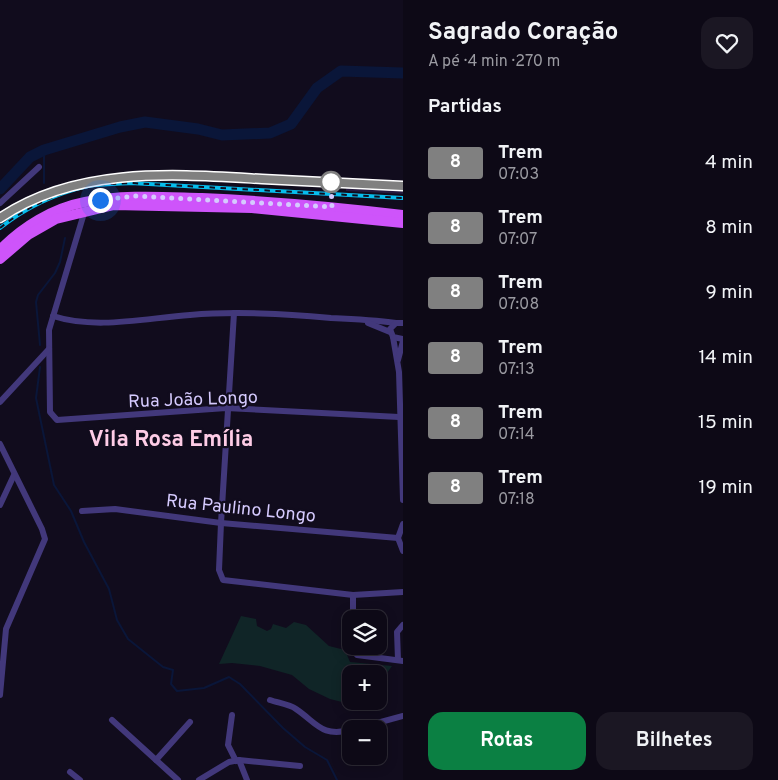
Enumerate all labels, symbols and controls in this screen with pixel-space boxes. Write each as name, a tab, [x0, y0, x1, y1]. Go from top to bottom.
button: heart	[701, 17, 753, 69]
text: Sagrado Coração	[428, 18, 618, 48]
text: A pé · 4 min · 270 m	[428, 52, 560, 72]
text: Partidas	[428, 95, 502, 119]
text: Trem	[498, 141, 543, 165]
text: 8	[450, 151, 461, 174]
text: 4 min	[705, 151, 753, 175]
text: 07:03	[498, 165, 539, 185]
unlabelled marker	[320, 171, 342, 193]
your location	[88, 188, 113, 213]
text: Trem	[498, 206, 543, 230]
text: 8	[450, 216, 461, 239]
text: 8 min	[705, 216, 753, 240]
text: 07:07	[498, 230, 537, 250]
text: Trem	[498, 271, 543, 295]
text: 8	[450, 281, 461, 304]
text: 9 min	[706, 281, 753, 305]
text: 07:08	[498, 295, 539, 315]
text: Trem	[498, 336, 543, 360]
text: 8	[450, 346, 461, 369]
text: 14 min	[698, 346, 753, 370]
text: 07:13	[498, 360, 535, 380]
street label: Rua João Longo	[128, 387, 258, 414]
text: Trem	[498, 401, 543, 425]
text: 8	[450, 411, 461, 434]
text: 15 min	[698, 411, 753, 435]
text: 07:14	[498, 425, 535, 445]
district label: Vila Rosa Emília	[89, 427, 253, 454]
text: Trem	[498, 466, 543, 490]
text: 8	[450, 476, 461, 499]
text: 19 min	[698, 476, 753, 500]
street label: Rua Paulino Longo	[165, 490, 317, 529]
text: 07:18	[498, 490, 535, 510]
map controls	[342, 610, 387, 765]
button: layers	[342, 610, 387, 655]
button: +	[342, 665, 387, 710]
button: Rotas	[428, 712, 586, 770]
button: Bilhetes	[596, 712, 753, 770]
button: −	[342, 720, 387, 765]

